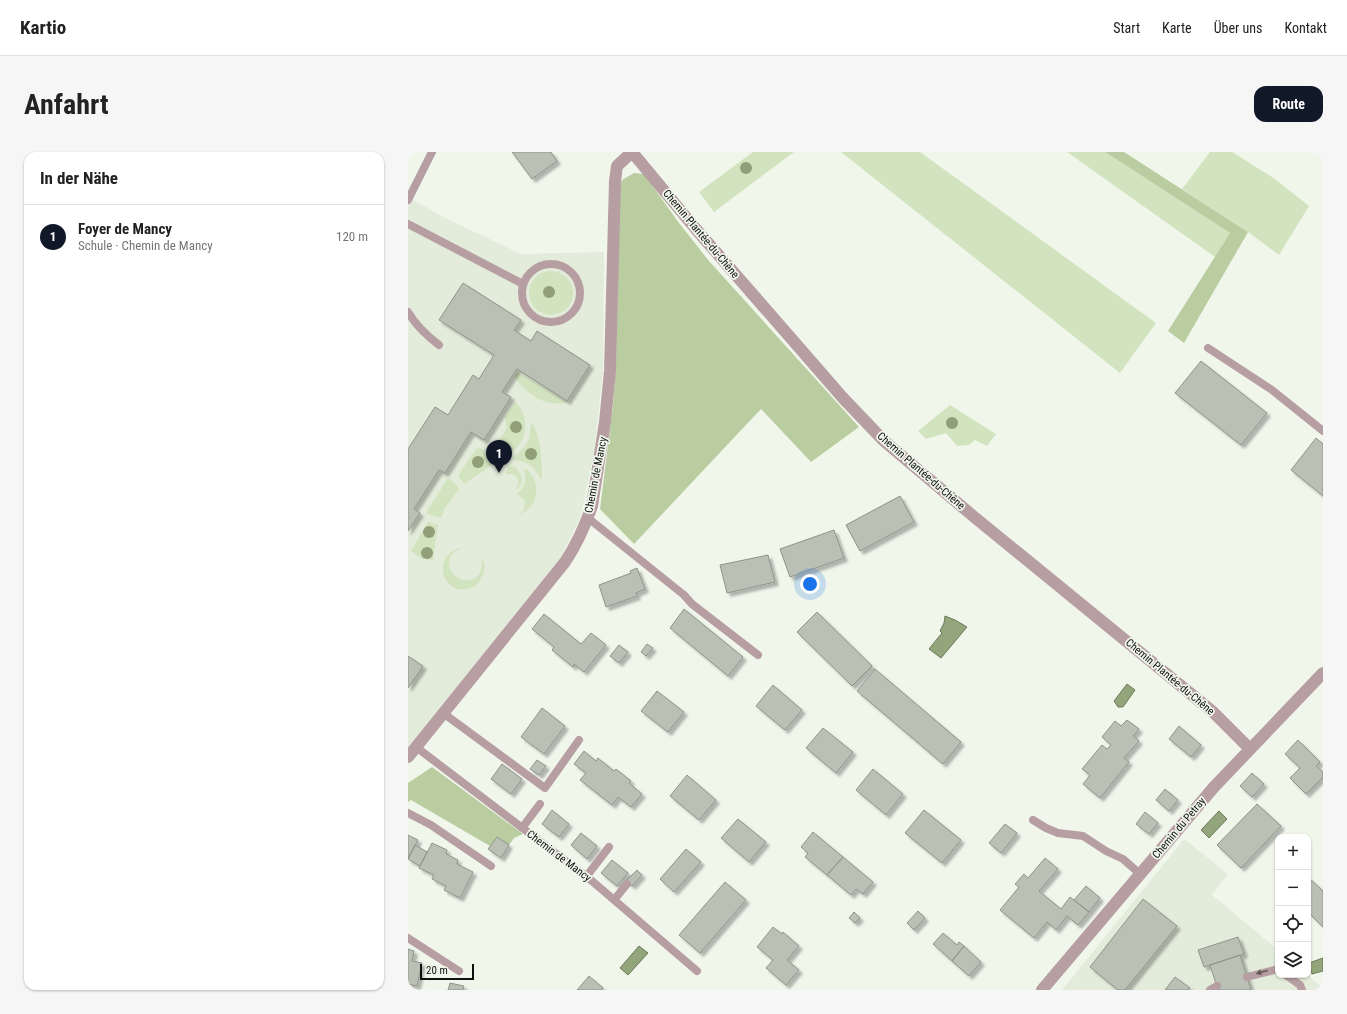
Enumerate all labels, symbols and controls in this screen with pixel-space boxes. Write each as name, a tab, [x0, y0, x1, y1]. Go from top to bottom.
text: Kartio	[20, 16, 66, 39]
text: Start	[1113, 20, 1140, 36]
text: Karte	[1162, 20, 1192, 36]
text: Über uns	[1214, 20, 1262, 36]
text: Kontakt	[1284, 20, 1327, 36]
button: Route	[1254, 86, 1323, 122]
text: Anfahrt	[24, 88, 109, 121]
text: In der Nähe	[40, 168, 118, 188]
street label: Chemin Plantée-du-Chêne	[660, 187, 742, 281]
text: Foyer de Mancy	[78, 220, 172, 238]
text: 1	[50, 229, 56, 244]
text: 120 m	[336, 229, 368, 244]
text: Schule · Chemin de Mancy	[78, 238, 213, 253]
street label: Chemin Plantée-du-Chêne	[875, 429, 967, 513]
street label: Chemin de Mancy	[582, 436, 610, 514]
pin: 1	[486, 440, 512, 473]
your location	[800, 574, 820, 594]
street label: Chemin Plantée-du-Chêne	[1123, 636, 1217, 718]
street label: Chemin du Petray	[1150, 794, 1209, 861]
street label: Chemin de Mancy	[524, 828, 594, 885]
map controls	[1275, 834, 1311, 978]
button: +	[1275, 834, 1311, 870]
button: −	[1275, 870, 1311, 906]
button: locate	[1275, 906, 1311, 942]
button: layers	[1275, 942, 1311, 978]
scale bar	[420, 962, 474, 981]
text: 20 m	[426, 964, 448, 977]
one-way arrow	[1256, 969, 1268, 975]

